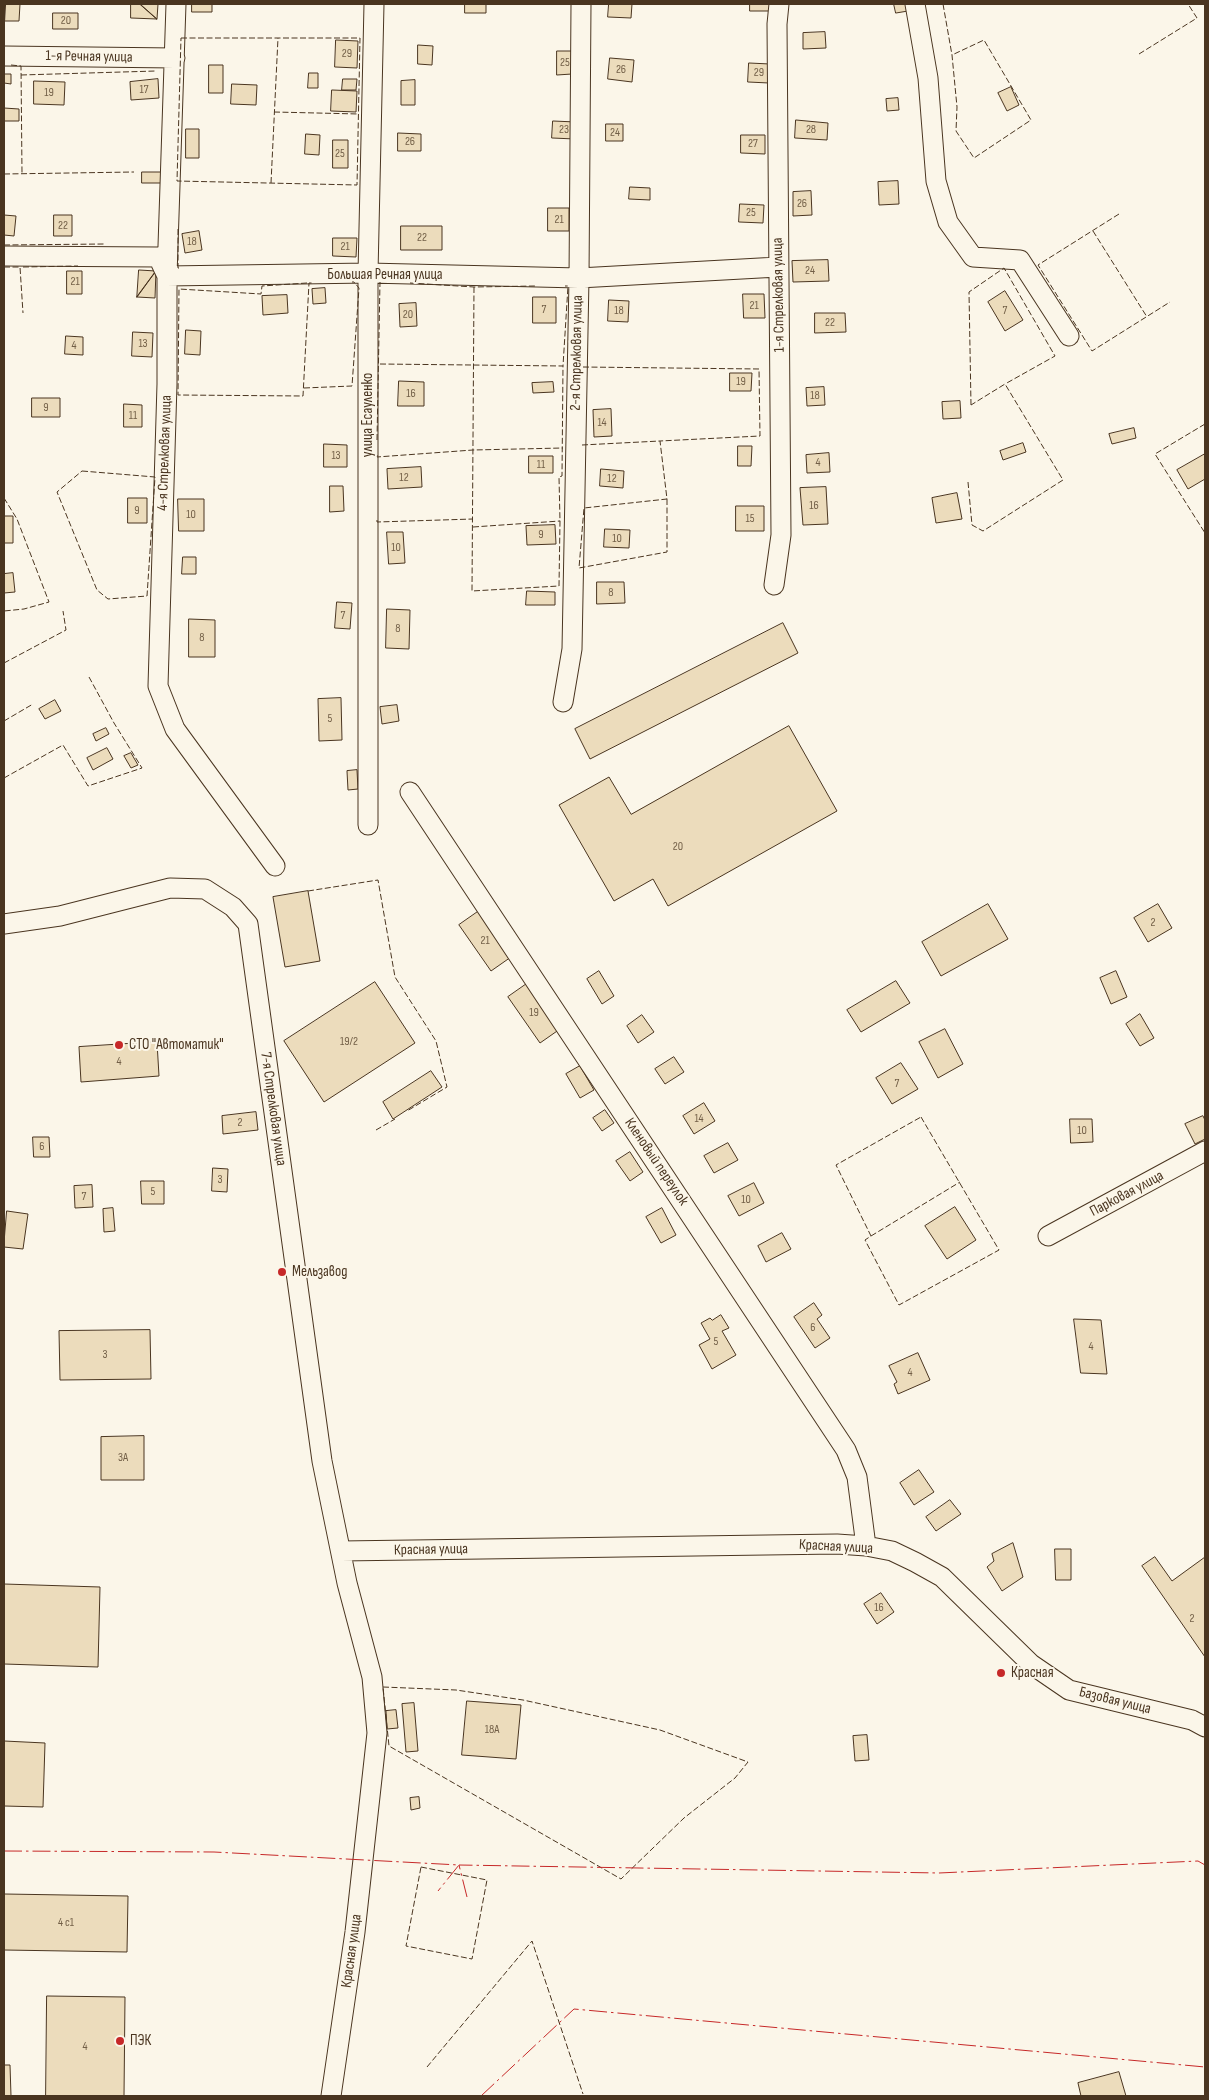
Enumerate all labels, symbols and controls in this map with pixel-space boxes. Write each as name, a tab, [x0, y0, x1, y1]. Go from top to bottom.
house number: 20	[61, 14, 71, 28]
street label: 1-я Речная улица	[45, 47, 133, 67]
house number: 29	[342, 47, 352, 61]
house number: 25	[560, 56, 570, 70]
house number: 26	[616, 63, 626, 77]
house number: 29	[754, 66, 764, 80]
house number: 17	[140, 83, 148, 97]
house number: 19	[44, 86, 54, 100]
house number: 23	[559, 123, 569, 137]
house number: 28	[806, 123, 816, 137]
house number: 24	[610, 126, 620, 140]
house number: 26	[405, 135, 415, 149]
house number: 27	[748, 137, 758, 151]
house number: 25	[335, 147, 345, 161]
house number: 26	[797, 197, 807, 211]
house number: 25	[746, 206, 756, 220]
house number: 21	[554, 213, 564, 227]
house number: 22	[58, 219, 68, 233]
house number: 22	[417, 231, 427, 245]
house number: 18	[187, 235, 197, 249]
street label: 1-я Стрелковая улица	[769, 238, 789, 352]
house number: 21	[340, 240, 350, 254]
house number: 24	[805, 264, 815, 278]
street label: Большая Речная улица	[327, 266, 443, 284]
house number: 21	[70, 275, 80, 289]
street label: 2-я Стрелковая улица	[567, 295, 587, 411]
house number: 21	[749, 299, 759, 313]
house number: 7	[542, 303, 546, 317]
house number: 18	[614, 304, 624, 318]
house number: 7	[1003, 304, 1007, 318]
house number: 20	[403, 308, 413, 322]
house number: 22	[825, 316, 835, 330]
house number: 13	[138, 337, 148, 351]
house number: 4	[71, 339, 77, 353]
street label: улица Есауленко	[359, 373, 377, 457]
house number: 19	[736, 375, 746, 389]
house number: 16	[406, 387, 416, 401]
house number: 18	[810, 389, 820, 403]
street label: 4-я Стрелковая улица	[154, 395, 176, 511]
house number: 9	[43, 401, 49, 415]
house number: 11	[129, 409, 137, 423]
house number: 14	[597, 416, 607, 430]
house number: 13	[331, 449, 341, 463]
house number: 4	[815, 456, 821, 470]
house number: 11	[537, 458, 545, 472]
house number: 12	[399, 471, 409, 485]
house number: 12	[607, 472, 617, 486]
house number: 16	[809, 499, 819, 513]
house number: 9	[134, 504, 140, 518]
house number: 10	[186, 508, 196, 522]
house number: 15	[745, 512, 755, 526]
house number: 9	[538, 528, 544, 542]
house number: 10	[612, 532, 622, 546]
house number: 10	[391, 541, 401, 555]
house number: 8	[608, 586, 614, 600]
house number: 7	[341, 609, 345, 623]
house number: 8	[395, 622, 401, 636]
house number: 8	[199, 631, 205, 645]
house number: 5	[328, 712, 332, 726]
house number: 20	[673, 840, 683, 854]
house number: 2	[1151, 916, 1155, 930]
house number: 21	[480, 934, 490, 948]
house number: 19	[529, 1006, 539, 1020]
house number: 19/2	[340, 1035, 358, 1049]
place label: СТО "Автоматик"	[129, 1036, 224, 1054]
marker: СТО "Автоматик"	[113, 1039, 125, 1051]
street label: 7-я Стрелковая улица	[256, 1051, 290, 1167]
house number: 4	[116, 1055, 122, 1069]
house number: 7	[895, 1077, 899, 1091]
house number: 14	[694, 1112, 704, 1126]
street label: Кленовый переулок	[620, 1115, 692, 1209]
house number: 2	[238, 1116, 242, 1130]
house number: 10	[1077, 1124, 1087, 1138]
house number: 6	[39, 1140, 45, 1154]
street label: Парковая улица	[1087, 1167, 1167, 1221]
house number: 3	[217, 1173, 223, 1187]
house number: 5	[151, 1185, 155, 1199]
house number: 7	[82, 1190, 86, 1204]
house number: 10	[741, 1193, 751, 1207]
place label: Мельзавод	[292, 1263, 348, 1281]
marker: Мельзавод	[276, 1266, 288, 1278]
house number: 6	[810, 1321, 816, 1335]
house number: 5	[714, 1335, 718, 1349]
house number: 4	[1088, 1340, 1094, 1354]
house number: 3	[102, 1348, 108, 1362]
house number: 4	[907, 1366, 913, 1380]
house number: 3А	[118, 1451, 128, 1465]
street label: Красная улица	[798, 1536, 874, 1558]
street label: Красная улица	[394, 1540, 468, 1560]
house number: 16	[874, 1601, 884, 1615]
house number: 2	[1190, 1612, 1194, 1626]
place label: Красная	[1011, 1664, 1054, 1682]
marker: Красная	[995, 1667, 1007, 1679]
street label: Базовая улица	[1077, 1683, 1153, 1719]
house number: 18А	[485, 1723, 499, 1737]
street label: Красная улица	[338, 1913, 366, 1989]
house number: 4 с1	[58, 1916, 74, 1930]
place label: ПЭК	[130, 2032, 151, 2050]
marker: ПЭК	[114, 2035, 126, 2047]
house number: 4	[82, 2040, 88, 2054]

